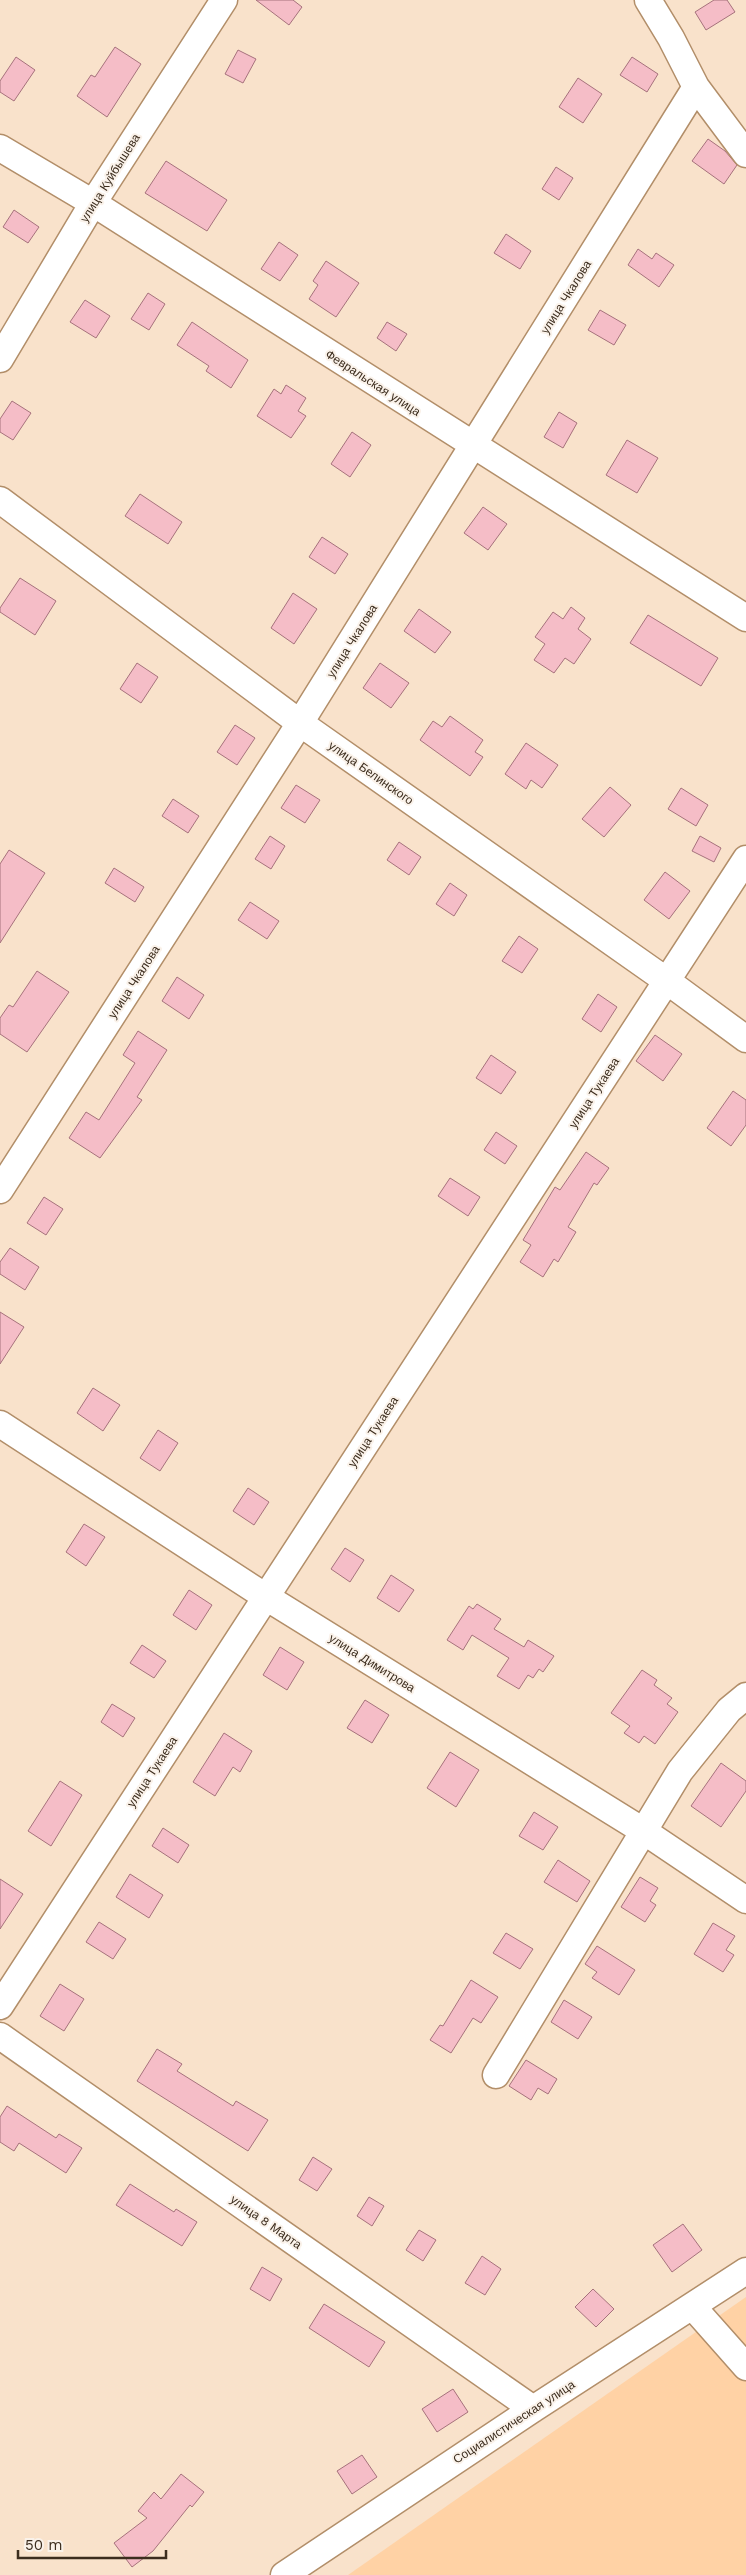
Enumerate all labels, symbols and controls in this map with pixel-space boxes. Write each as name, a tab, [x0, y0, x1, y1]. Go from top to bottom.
street label: улица Куйбышева	[77, 131, 143, 225]
street label: улица Чкалова	[538, 257, 594, 336]
street label: Февральская улица	[323, 347, 423, 419]
street label: улица Чкалова	[324, 601, 380, 680]
street label: улица Белинского	[326, 738, 416, 808]
street label: улица Чкалова	[105, 943, 163, 1021]
street label: улица Тукаева	[566, 1055, 622, 1131]
street label: улица Тукаева	[345, 1394, 401, 1470]
street label: улица Димитрова	[326, 1631, 418, 1695]
street label: улица Тукаева	[124, 1734, 180, 1810]
street label: улица 8 Марта	[228, 2192, 305, 2252]
street label: Социалистическая улица	[451, 2377, 578, 2467]
scale bar	[18, 2528, 165, 2560]
text: 50 m	[25, 2536, 62, 2554]

